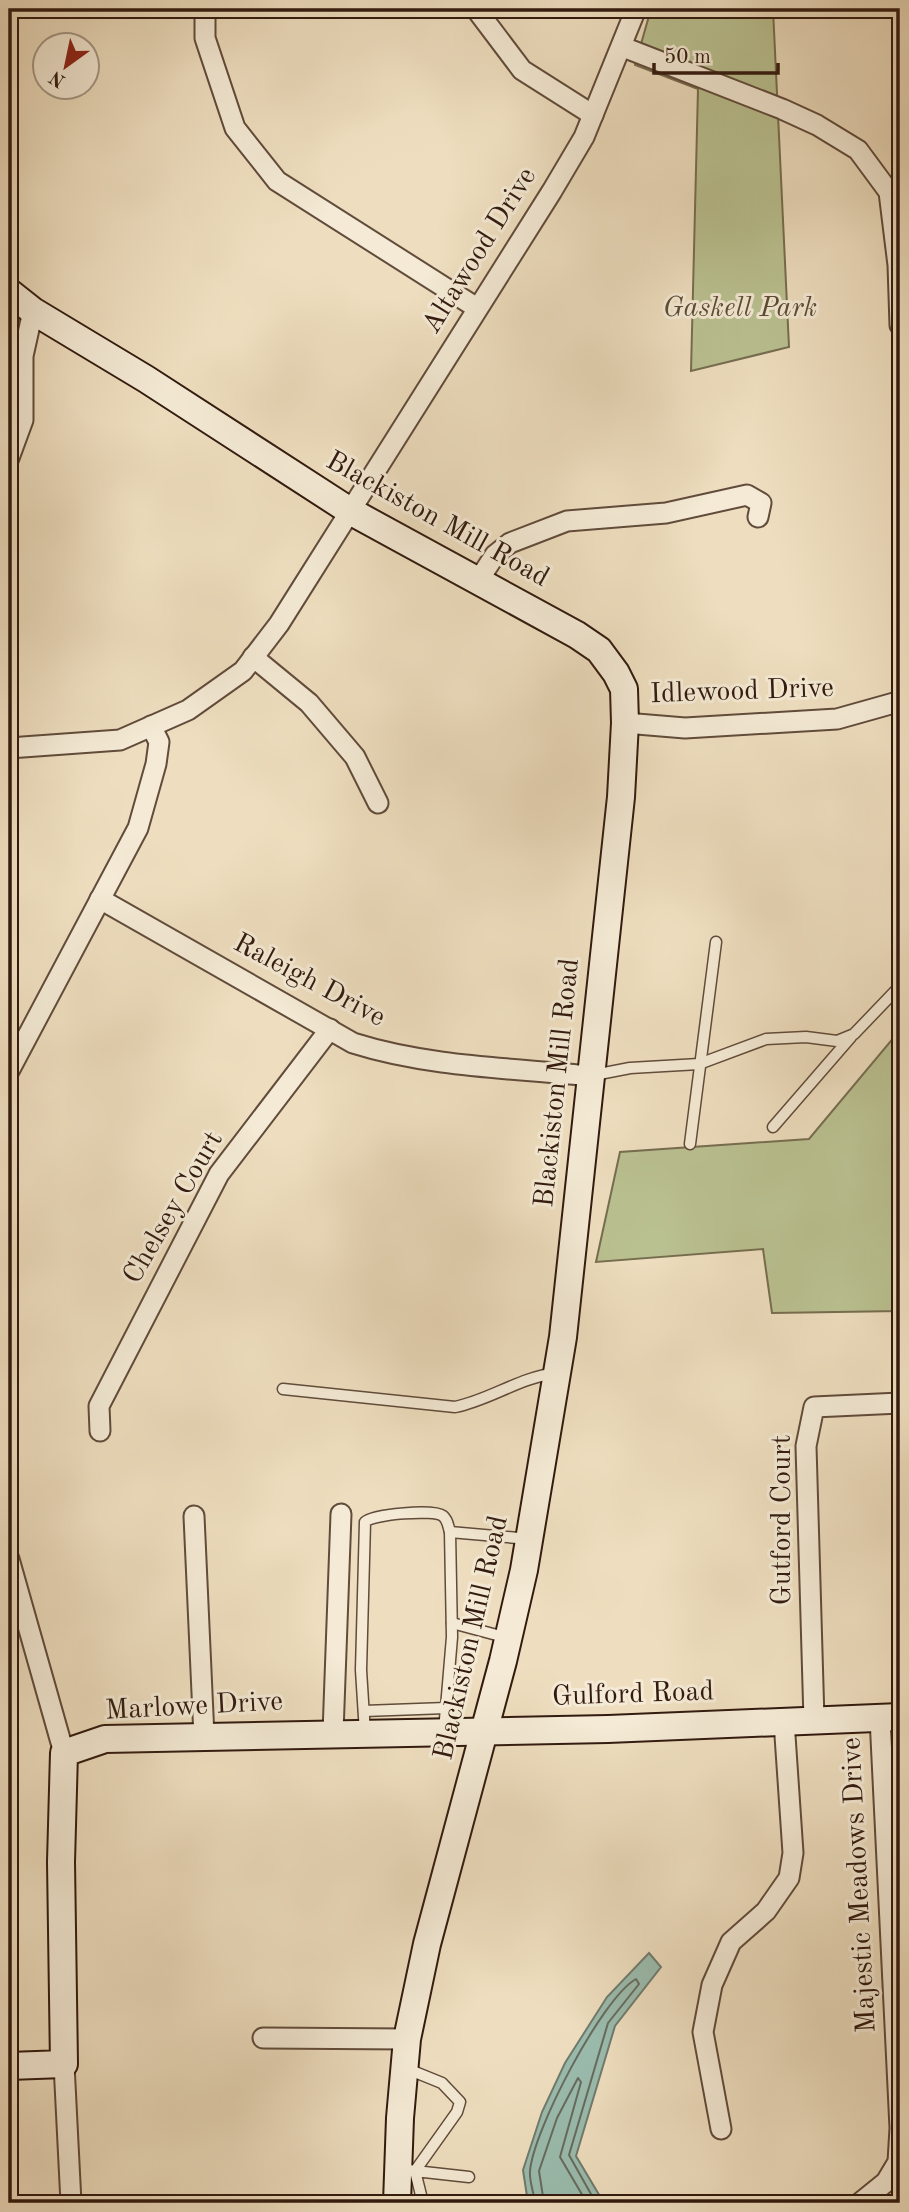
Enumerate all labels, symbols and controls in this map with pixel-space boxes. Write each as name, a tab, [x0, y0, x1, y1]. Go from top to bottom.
north arrow	[32, 32, 102, 102]
scale bar	[654, 32, 778, 76]
text: 50 m	[664, 47, 711, 68]
text: N	[46, 66, 69, 90]
street label: Altawood Drive	[418, 163, 542, 339]
park label: Gaskell Park	[663, 295, 817, 323]
street label: Blackiston Mill Road	[321, 447, 553, 593]
street label: Idlewood Drive	[650, 675, 834, 709]
street label: Raleigh Drive	[229, 929, 389, 1033]
street label: Blackiston Mill Road	[531, 957, 585, 1209]
street label: Chelsey Court	[119, 1127, 229, 1289]
street label: Gutford Court	[769, 1435, 797, 1605]
street label: Blackiston Mill Road	[430, 1513, 514, 1763]
street label: Gulford Road	[551, 1678, 715, 1712]
street label: Marlowe Drive	[104, 1688, 284, 1726]
street label: Majestic Meadows Drive	[838, 1737, 882, 2033]

